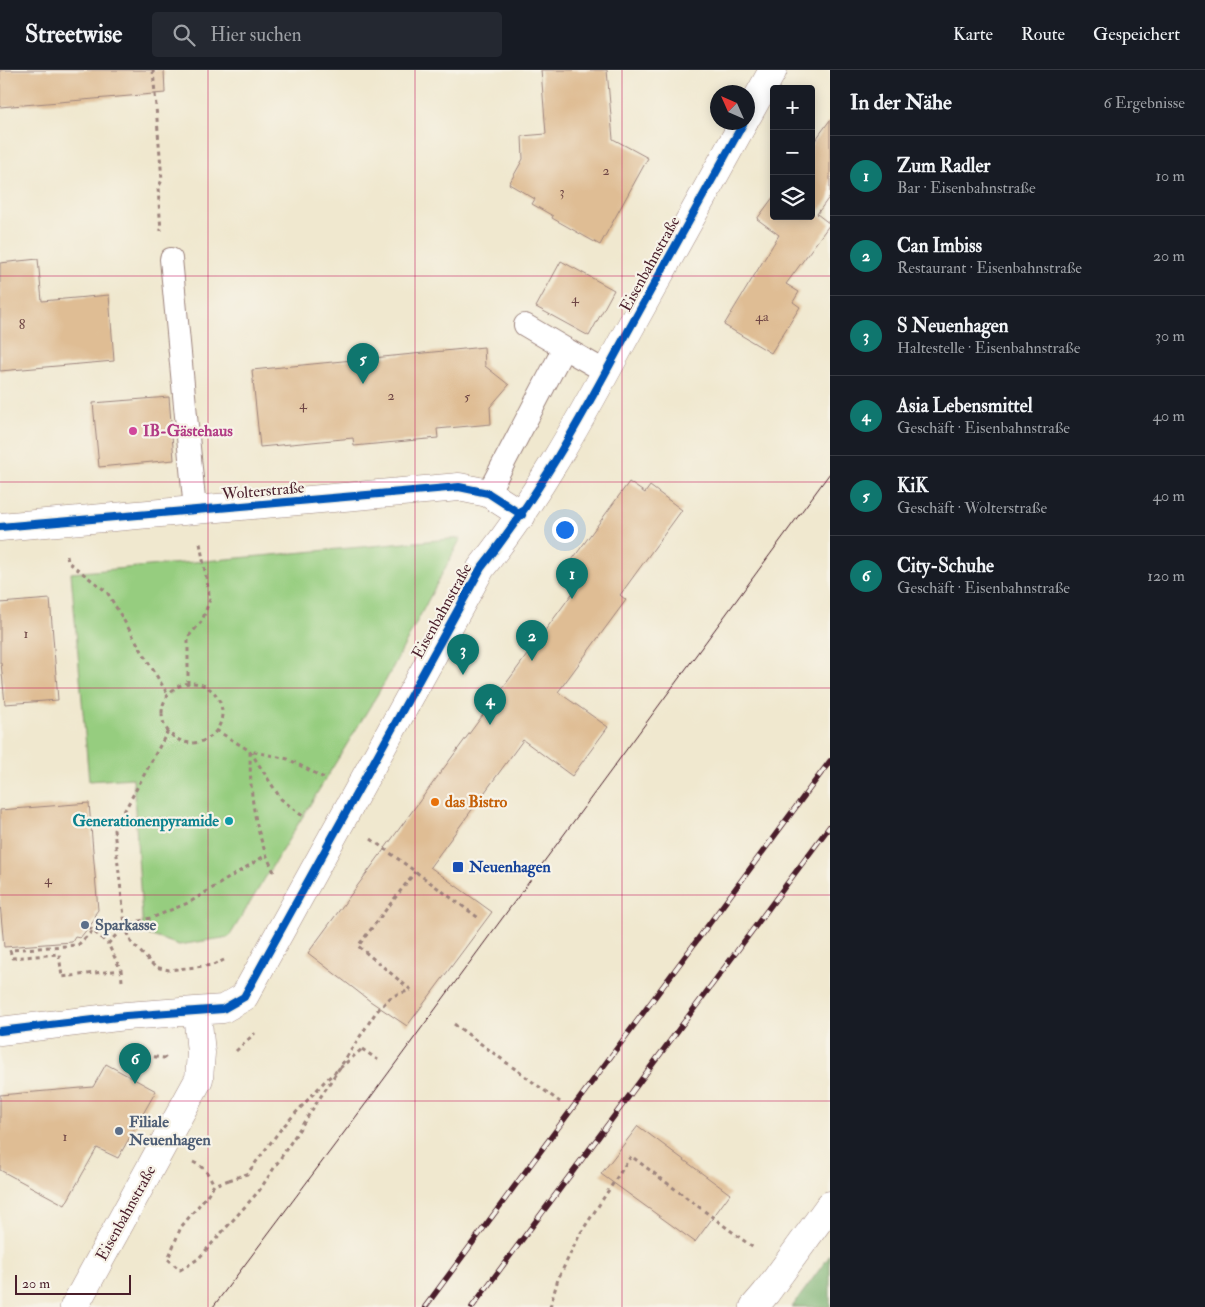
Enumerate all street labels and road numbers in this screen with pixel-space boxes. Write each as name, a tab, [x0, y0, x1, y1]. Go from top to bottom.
street label: Eisenbahnstraße	[616, 213, 685, 315]
street label: Wolterstraße	[220, 477, 305, 505]
street label: Eisenbahnstraße	[408, 560, 477, 662]
street label: Eisenbahnstraße	[92, 1162, 161, 1264]

